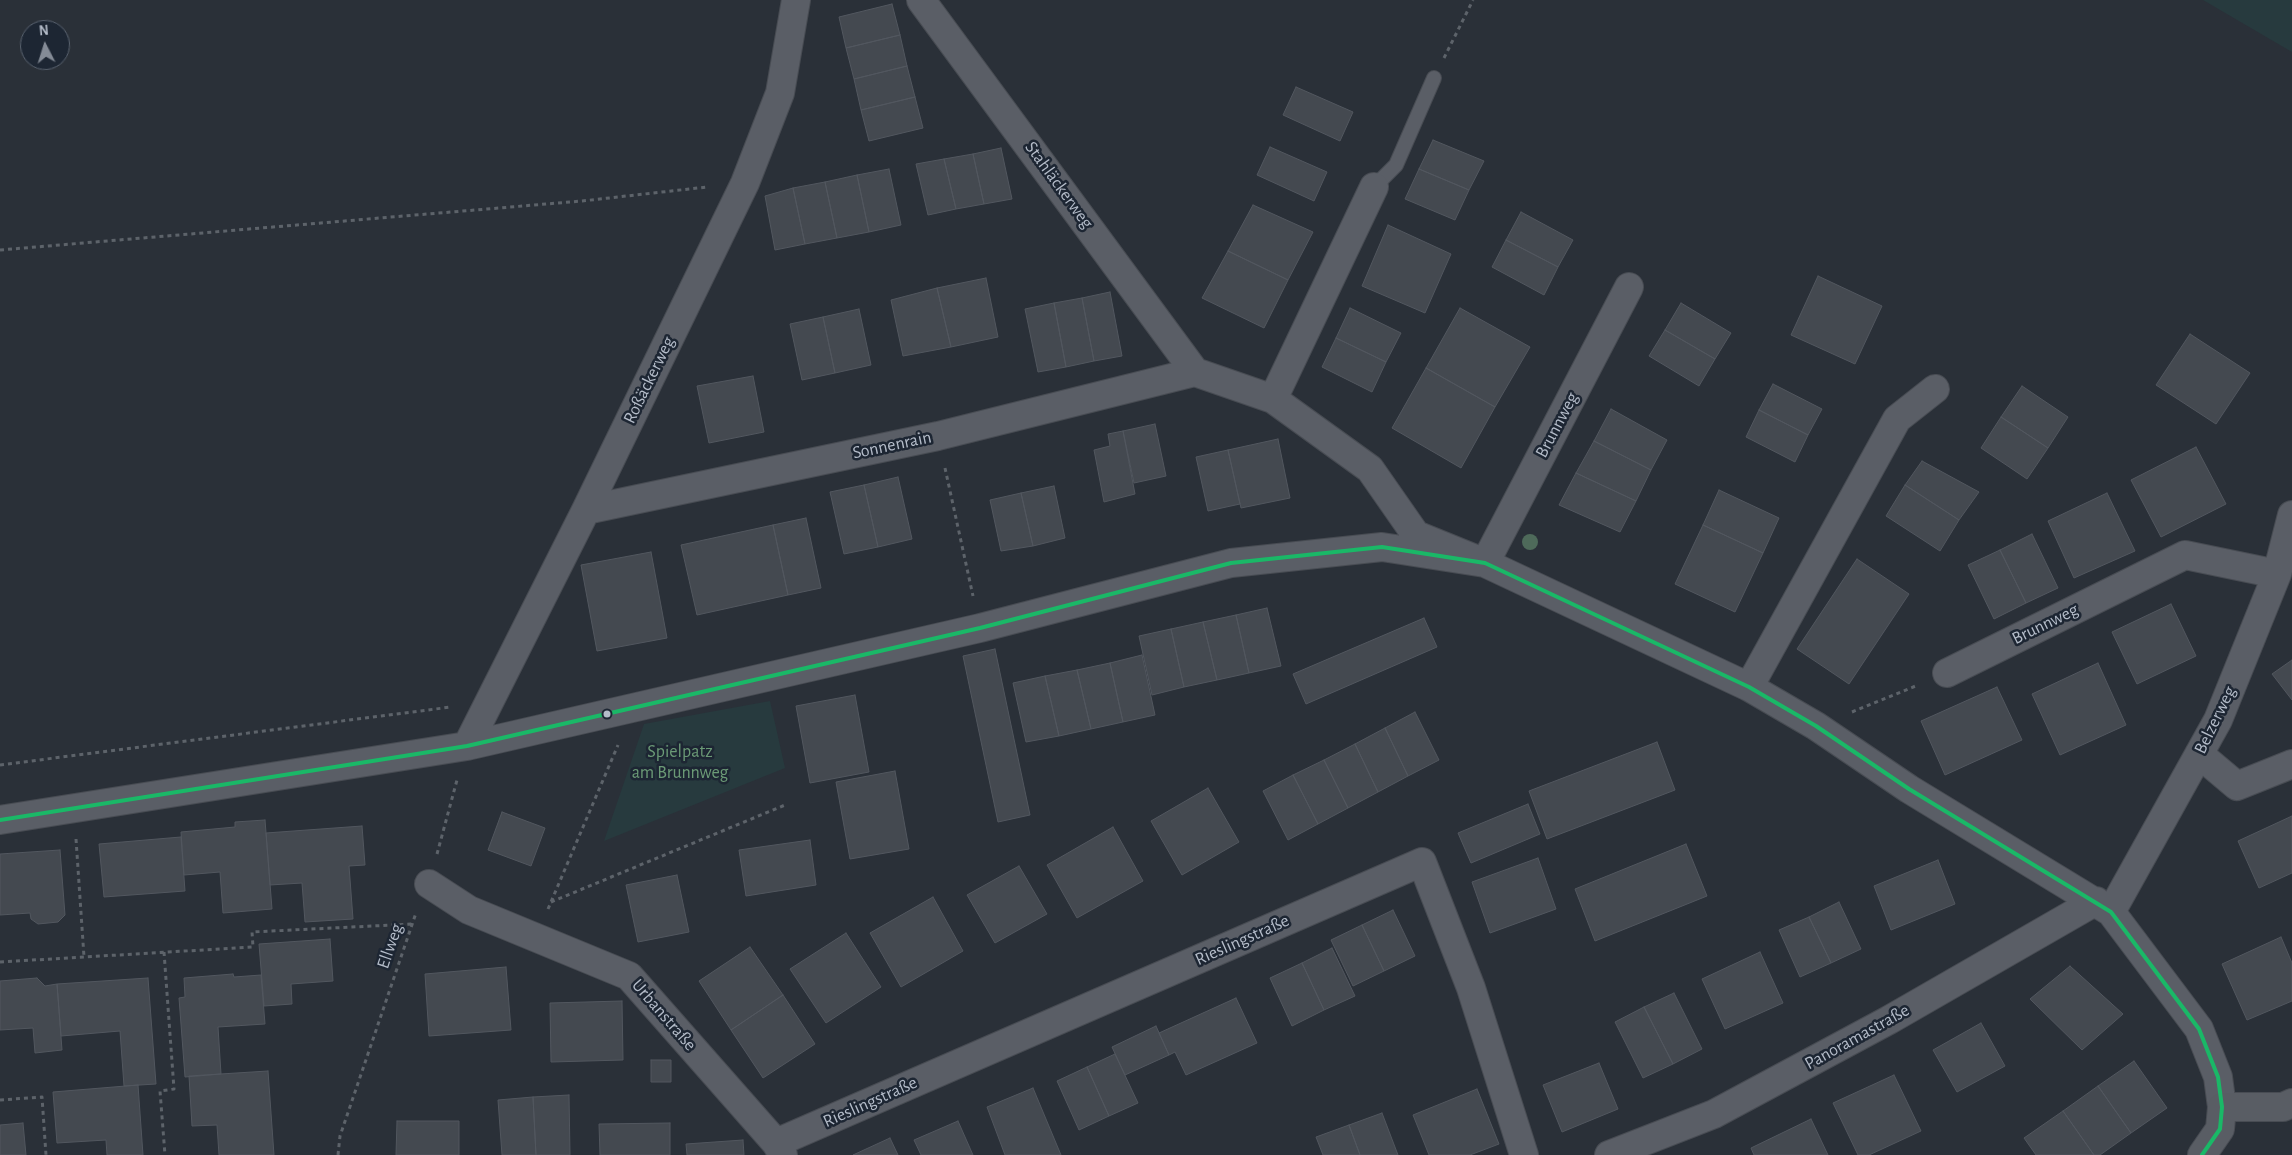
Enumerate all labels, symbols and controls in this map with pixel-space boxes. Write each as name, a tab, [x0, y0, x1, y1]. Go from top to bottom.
north arrow	[20, 20, 70, 70]
text: N	[38, 24, 49, 38]
street label: Stahläckerweg	[1020, 137, 1098, 233]
street label: Roßäckerweg	[619, 333, 679, 427]
street label: Brunnweg	[1531, 389, 1583, 461]
street label: Sonnenrain	[851, 426, 933, 464]
street label: Brunnweg	[2008, 599, 2082, 649]
street label: Belzerweg	[2189, 683, 2241, 757]
unlabelled marker	[602, 709, 612, 719]
park label: Spielpatz am Brunnweg	[632, 741, 728, 784]
street label: Rieslingstraße	[1192, 910, 1292, 970]
street label: Ellweg	[372, 921, 408, 971]
street label: Urbanstraße	[627, 975, 701, 1055]
street label: Panoramastraße	[1801, 999, 1913, 1075]
street label: Rieslingstraße	[820, 1072, 920, 1132]

